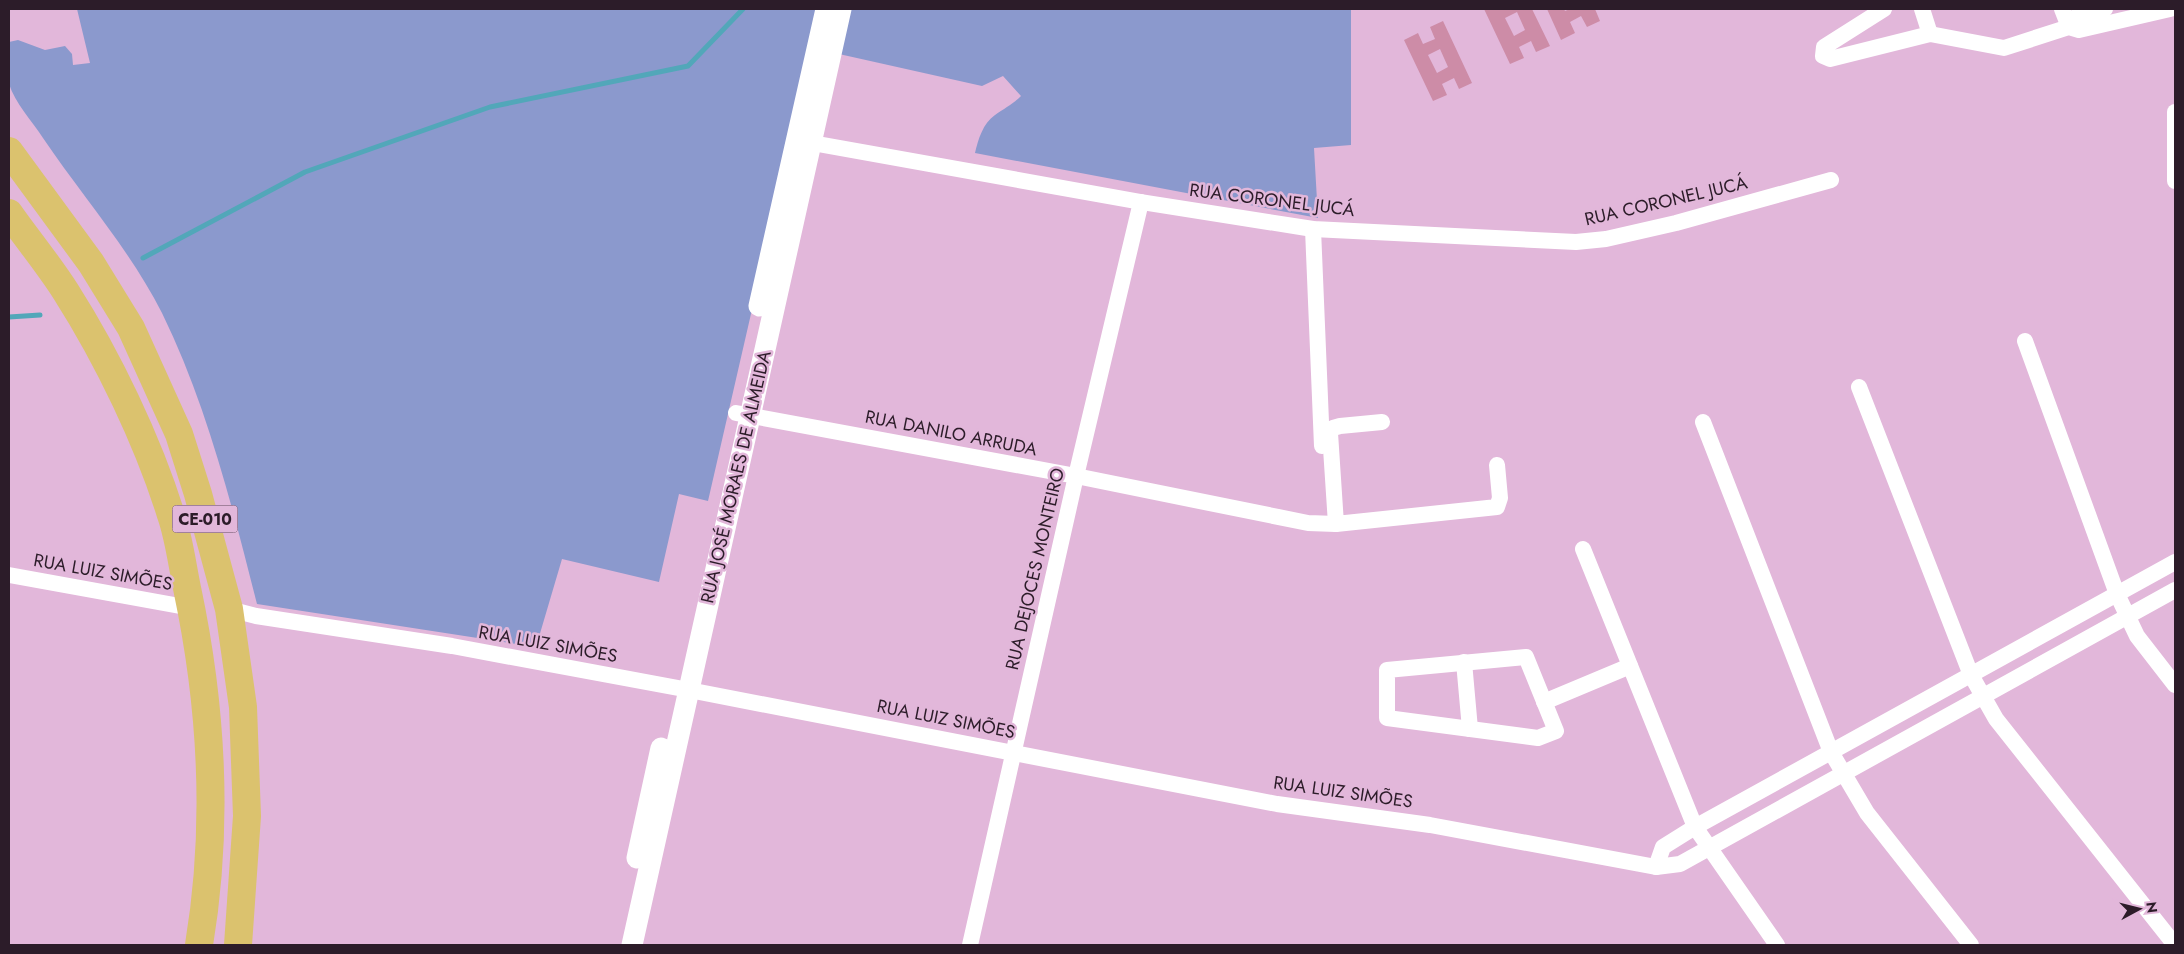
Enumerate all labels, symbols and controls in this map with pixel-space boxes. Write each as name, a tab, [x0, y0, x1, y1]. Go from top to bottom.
street label: RUA CORONEL JUCÁ	[1582, 170, 1750, 232]
street label: RUA CORONEL JUCÁ	[1188, 177, 1356, 223]
street label: RUA JOSÉ MORAES DE ALMEIDA	[694, 348, 778, 606]
street label: RUA DANILO ARRUDA	[863, 404, 1039, 462]
street label: RUA DEJOCES MONTEIRO	[999, 465, 1071, 673]
road number: CE-010	[172, 506, 238, 532]
street label: RUA LUIZ SIMÕES	[32, 547, 175, 597]
street label: RUA LUIZ SIMÕES	[477, 619, 620, 669]
street label: RUA LUIZ SIMÕES	[875, 693, 1018, 745]
street label: RUA LUIZ SIMÕES	[1272, 769, 1414, 815]
north arrow	[2114, 884, 2164, 934]
text: N	[2141, 901, 2163, 914]

